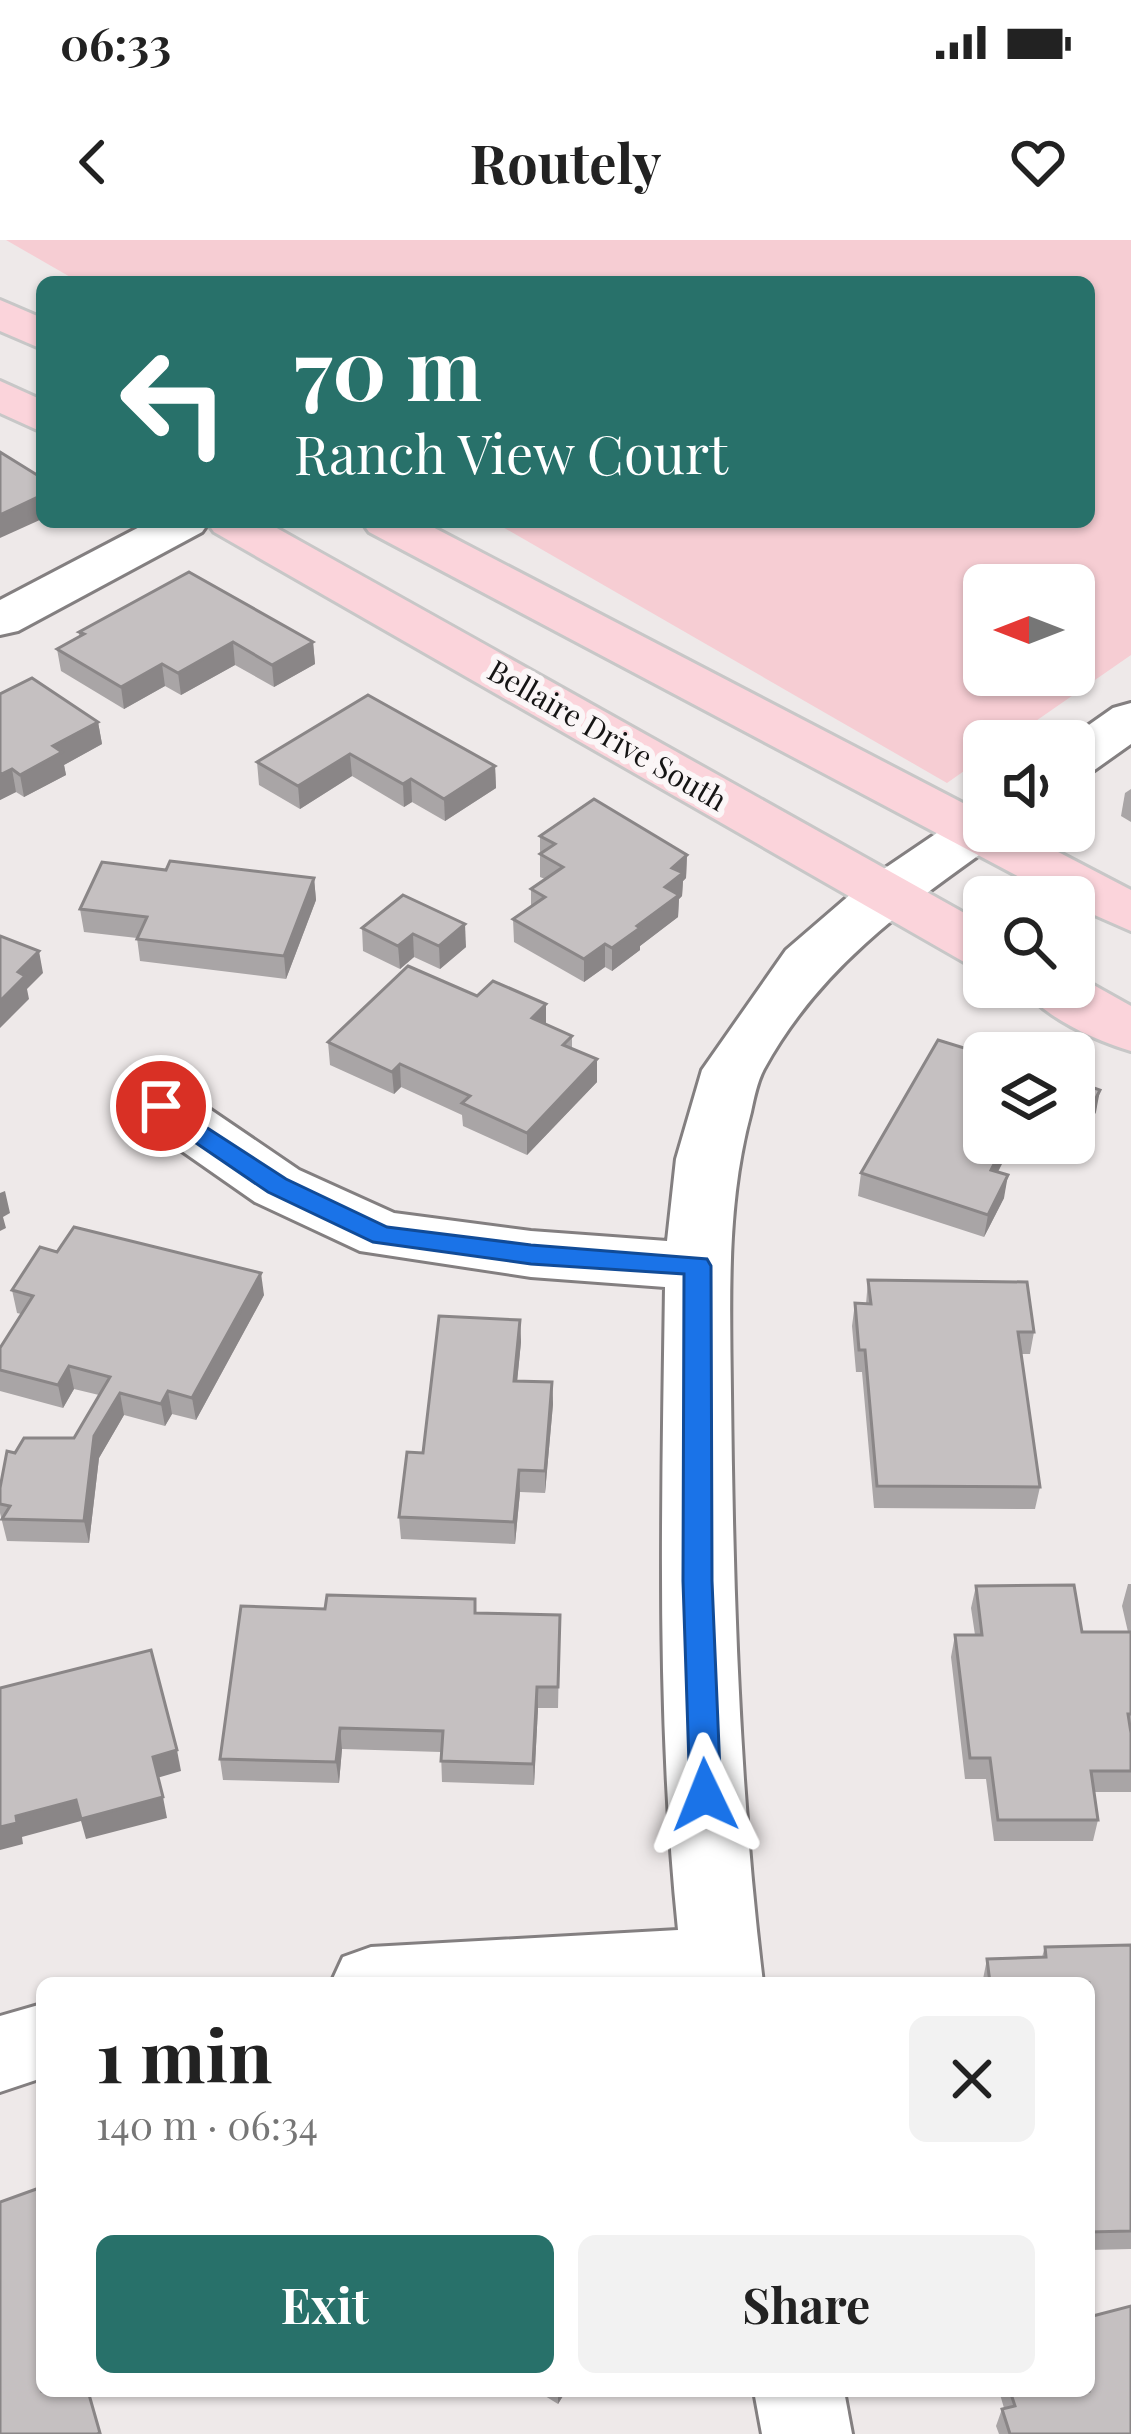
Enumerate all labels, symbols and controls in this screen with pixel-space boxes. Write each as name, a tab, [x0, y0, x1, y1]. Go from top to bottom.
text: 06:33	[60, 12, 171, 72]
text: Routely	[470, 126, 661, 198]
icon: back	[60, 129, 126, 195]
icon: heart	[1005, 129, 1071, 195]
text: 70 m	[294, 310, 482, 422]
icon: left	[96, 324, 252, 480]
text: Ranch View Court	[294, 417, 728, 489]
north arrow	[963, 564, 1095, 696]
map controls	[963, 564, 1095, 1164]
street label: Bellaire Drive South	[481, 650, 735, 819]
button: sound	[963, 720, 1095, 852]
button: search	[963, 876, 1095, 1008]
button: layers	[963, 1032, 1095, 1164]
pin	[110, 1055, 212, 1157]
icon: arrive	[128, 1073, 194, 1139]
position arrow	[642, 1732, 768, 1858]
text: 1 min	[96, 2005, 272, 2101]
button: close	[909, 2016, 1035, 2142]
text: 140 m · 06:34	[96, 2098, 318, 2150]
button: Exit	[96, 2235, 554, 2373]
button: Share	[578, 2235, 1035, 2373]

